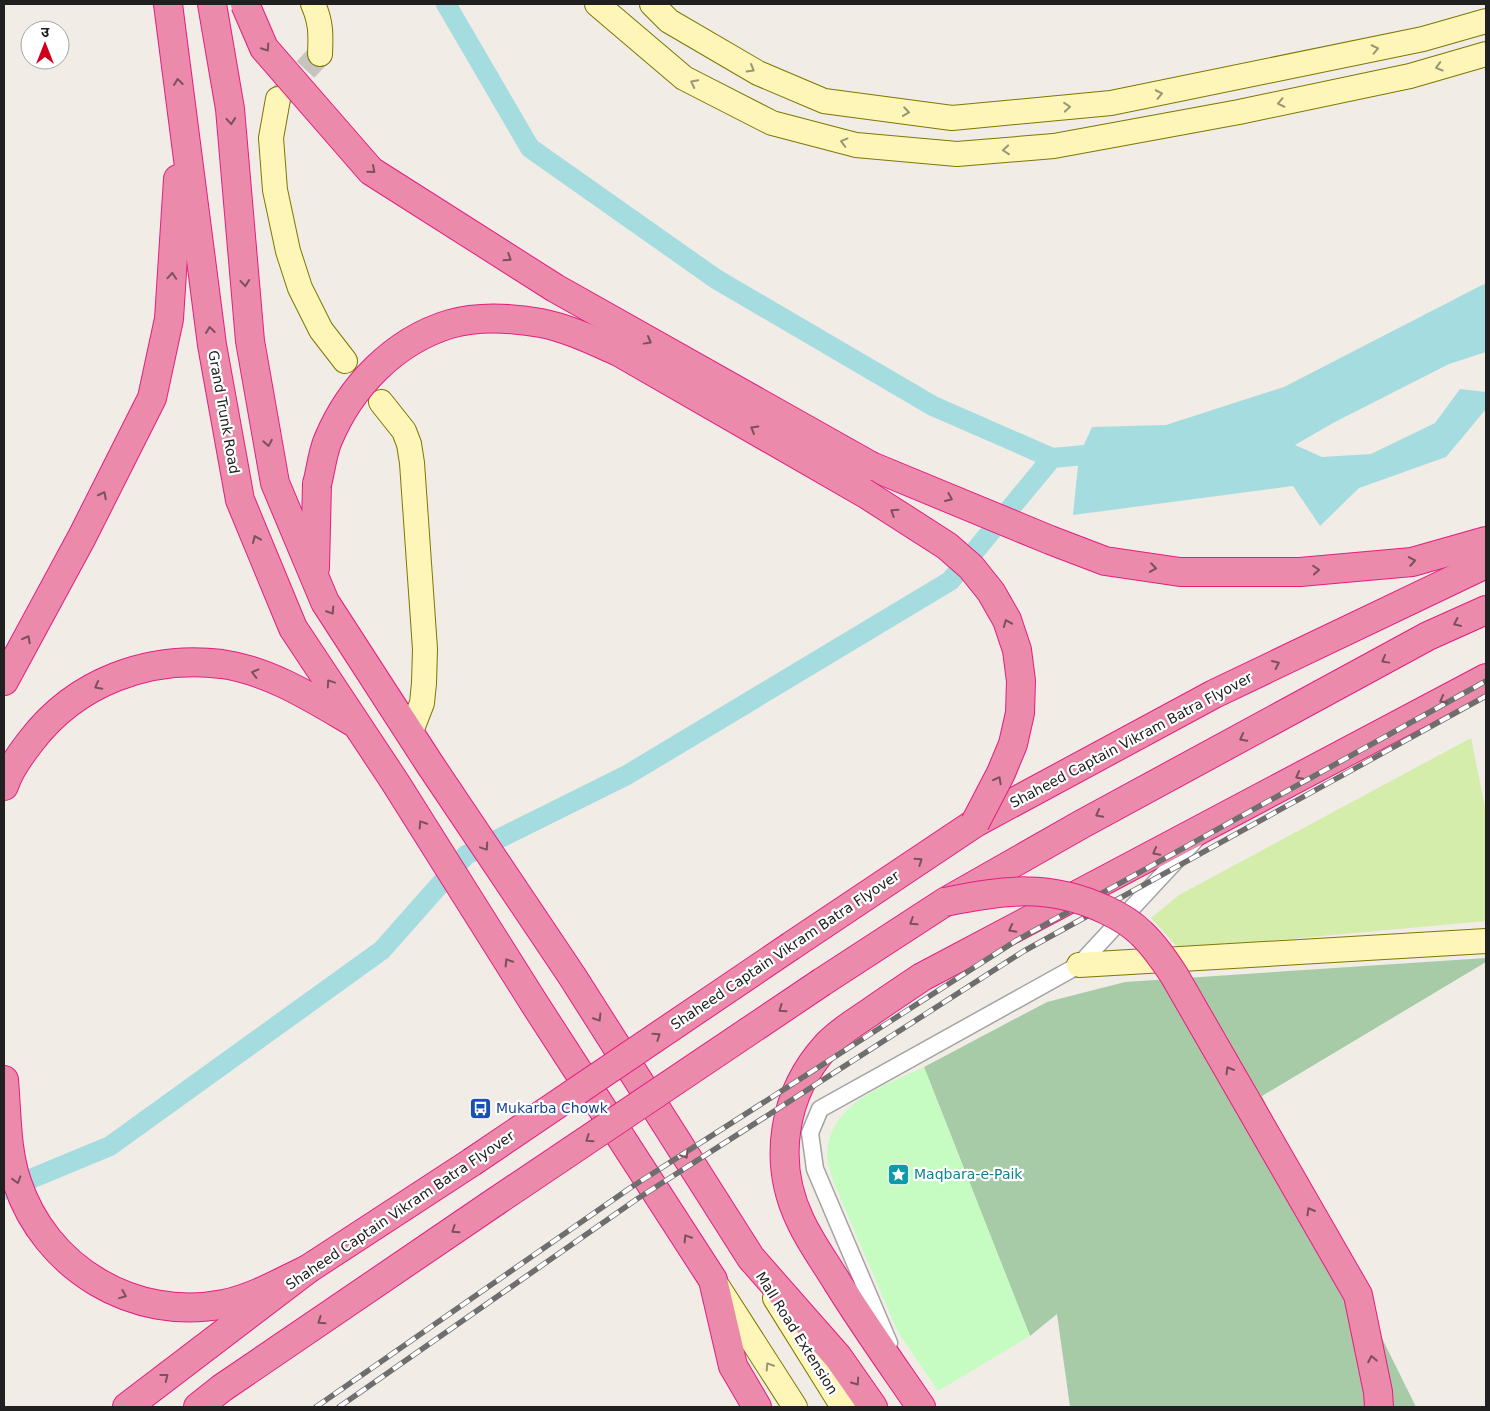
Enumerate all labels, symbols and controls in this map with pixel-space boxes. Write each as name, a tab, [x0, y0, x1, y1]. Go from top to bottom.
north arrow	[20, 20, 70, 70]
text: उ	[41, 24, 50, 40]
one-way arrow	[259, 42, 269, 51]
one-way arrow	[1371, 44, 1380, 55]
one-way arrow	[745, 62, 754, 72]
one-way arrow	[1436, 62, 1444, 72]
one-way arrow	[173, 77, 184, 85]
one-way arrow	[690, 78, 699, 89]
one-way arrow	[1154, 89, 1163, 99]
one-way arrow	[1277, 97, 1285, 108]
one-way arrow	[1064, 102, 1072, 113]
one-way arrow	[902, 106, 910, 117]
one-way arrow	[225, 117, 236, 125]
one-way arrow	[840, 137, 849, 148]
one-way arrow	[1001, 144, 1009, 155]
one-way arrow	[366, 164, 375, 173]
one-way arrow	[503, 252, 512, 262]
one-way arrow	[167, 272, 178, 280]
one-way arrow	[239, 279, 250, 287]
one-way arrow	[205, 325, 216, 333]
one-way arrow	[643, 334, 652, 344]
street label: Grand Trunk Road	[205, 349, 243, 475]
one-way arrow	[750, 426, 759, 436]
one-way arrow	[263, 439, 273, 448]
one-way arrow	[97, 491, 107, 500]
one-way arrow	[944, 492, 953, 502]
one-way arrow	[890, 509, 900, 518]
one-way arrow	[252, 535, 262, 544]
one-way arrow	[1407, 557, 1416, 567]
one-way arrow	[1150, 562, 1158, 573]
one-way arrow	[1312, 565, 1320, 576]
one-way arrow	[324, 606, 334, 615]
one-way arrow	[1453, 617, 1462, 628]
one-way arrow	[1003, 620, 1013, 628]
one-way arrow	[21, 635, 31, 644]
one-way arrow	[1381, 653, 1390, 663]
one-way arrow	[1271, 660, 1280, 671]
one-way arrow	[252, 668, 260, 678]
street label: Shaheed Captain Vikram Batra Flyover	[1007, 669, 1255, 811]
one-way arrow	[94, 679, 103, 689]
one-way arrow	[327, 679, 336, 688]
one-way arrow	[1439, 694, 1448, 704]
one-way arrow	[1239, 732, 1248, 742]
one-way arrow	[1296, 770, 1305, 780]
one-way arrow	[992, 776, 1002, 785]
one-way arrow	[1096, 808, 1105, 818]
one-way arrow	[419, 821, 428, 830]
one-way arrow	[479, 842, 489, 851]
one-way arrow	[1152, 846, 1161, 856]
one-way arrow	[914, 857, 923, 867]
street label: Shaheed Captain Vikram Batra Flyover	[668, 867, 902, 1033]
one-way arrow	[910, 916, 919, 926]
one-way arrow	[1009, 923, 1018, 933]
one-way arrow	[505, 959, 515, 968]
one-way arrow	[778, 1003, 787, 1012]
one-way arrow	[592, 1012, 602, 1021]
one-way arrow	[652, 1033, 661, 1043]
one-way arrow	[1225, 1067, 1235, 1076]
bus stop icon: Mukarba Chowk	[468, 1096, 492, 1120]
place label: Mukarba Chowk	[496, 1100, 609, 1116]
street label: Shaheed Captain Vikram Batra Flyover	[283, 1127, 517, 1293]
one-way arrow	[585, 1133, 595, 1142]
one-way arrow	[679, 1150, 689, 1159]
place icon: Maqbara-e-Paik	[886, 1162, 910, 1186]
place label: Maqbara-e-Paik	[914, 1166, 1023, 1182]
one-way arrow	[11, 1176, 21, 1184]
one-way arrow	[1306, 1207, 1316, 1216]
one-way arrow	[451, 1224, 461, 1233]
one-way arrow	[684, 1235, 694, 1244]
street label: Mall Road Extension	[753, 1269, 841, 1397]
one-way arrow	[119, 1289, 127, 1299]
one-way arrow	[317, 1315, 326, 1324]
one-way arrow	[1367, 1355, 1378, 1364]
one-way arrow	[766, 1363, 775, 1372]
one-way arrow	[159, 1375, 168, 1383]
one-way arrow	[850, 1376, 859, 1386]

